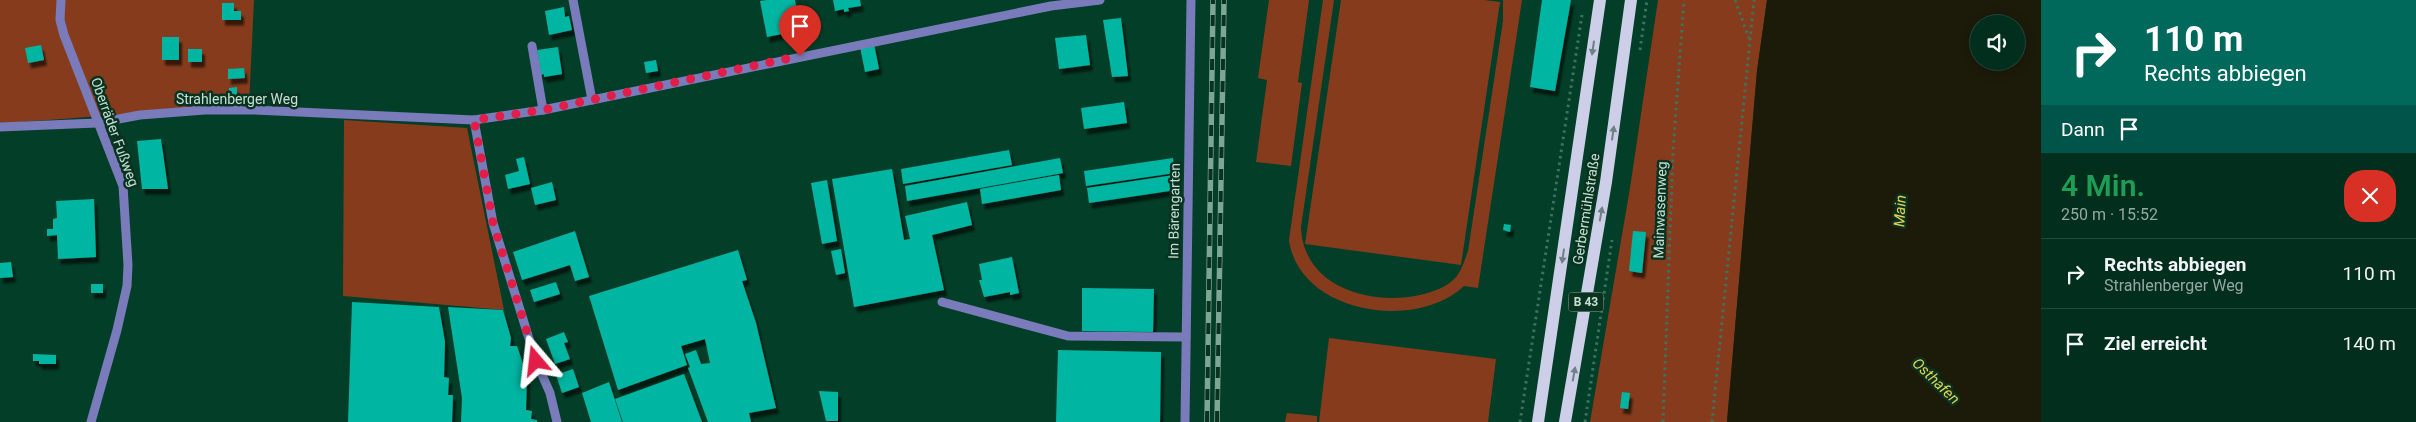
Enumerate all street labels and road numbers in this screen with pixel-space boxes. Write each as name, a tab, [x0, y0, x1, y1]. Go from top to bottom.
street label: Oberräder Fußweg	[88, 75, 142, 189]
street label: Strahlenberger Weg	[176, 91, 298, 107]
street label: Gerbermühlstraße	[1569, 152, 1603, 266]
street label: Mainwasenweg	[1650, 161, 1670, 259]
street label: Im Bärengarten	[1165, 163, 1183, 259]
road number: B 43	[1568, 292, 1604, 312]

